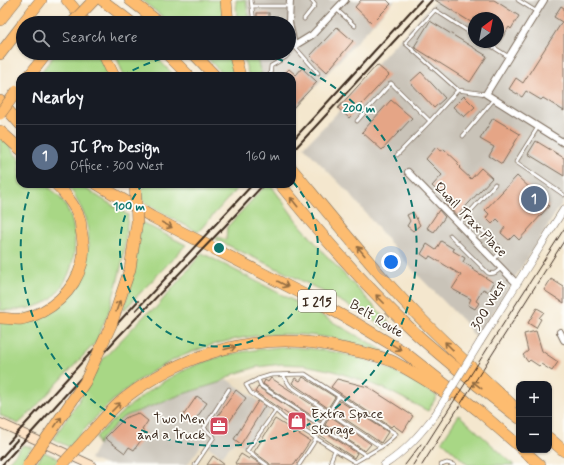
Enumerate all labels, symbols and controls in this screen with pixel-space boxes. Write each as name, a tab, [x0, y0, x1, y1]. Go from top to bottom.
north arrow	[468, 12, 504, 48]
search box	[16, 16, 296, 60]
icon: search	[30, 27, 52, 49]
text: Search here	[62, 28, 138, 48]
text: Nearby	[32, 87, 84, 109]
text: 200 m	[343, 101, 376, 117]
text: JC Pro Design	[70, 138, 160, 158]
text: 1	[42, 148, 48, 165]
text: 160 m	[245, 148, 280, 165]
text: Office · 300 West	[70, 158, 164, 175]
street label: Quail Trax Place	[430, 178, 511, 261]
pin: 1	[521, 184, 547, 214]
one-way arrow	[290, 196, 299, 207]
text: 100 m	[113, 199, 146, 215]
one-way arrow	[161, 222, 173, 229]
centre of rings	[212, 241, 226, 255]
one-way arrow	[356, 246, 365, 256]
your location	[381, 252, 401, 272]
street label: 300 West	[467, 277, 511, 334]
one-way arrow	[277, 280, 289, 288]
road number: I 215	[298, 290, 336, 312]
one-way arrow	[375, 294, 385, 304]
street label: Belt Route	[346, 296, 407, 342]
one-way arrow	[115, 300, 122, 313]
one-way arrow	[444, 342, 454, 351]
one-way arrow	[223, 343, 236, 351]
one-way arrow	[390, 344, 402, 352]
one-way arrow	[472, 381, 483, 390]
map controls	[516, 381, 552, 453]
button: +	[516, 381, 552, 417]
one-way arrow	[111, 402, 121, 412]
place label: Extra Space Storage	[311, 405, 383, 439]
place label: Two Men and a Truck	[137, 410, 205, 444]
shop icon: Extra Space Storage	[286, 410, 308, 432]
office icon: Two Men and a Truck	[208, 415, 230, 437]
one-way arrow	[54, 416, 62, 427]
button: −	[516, 417, 552, 453]

